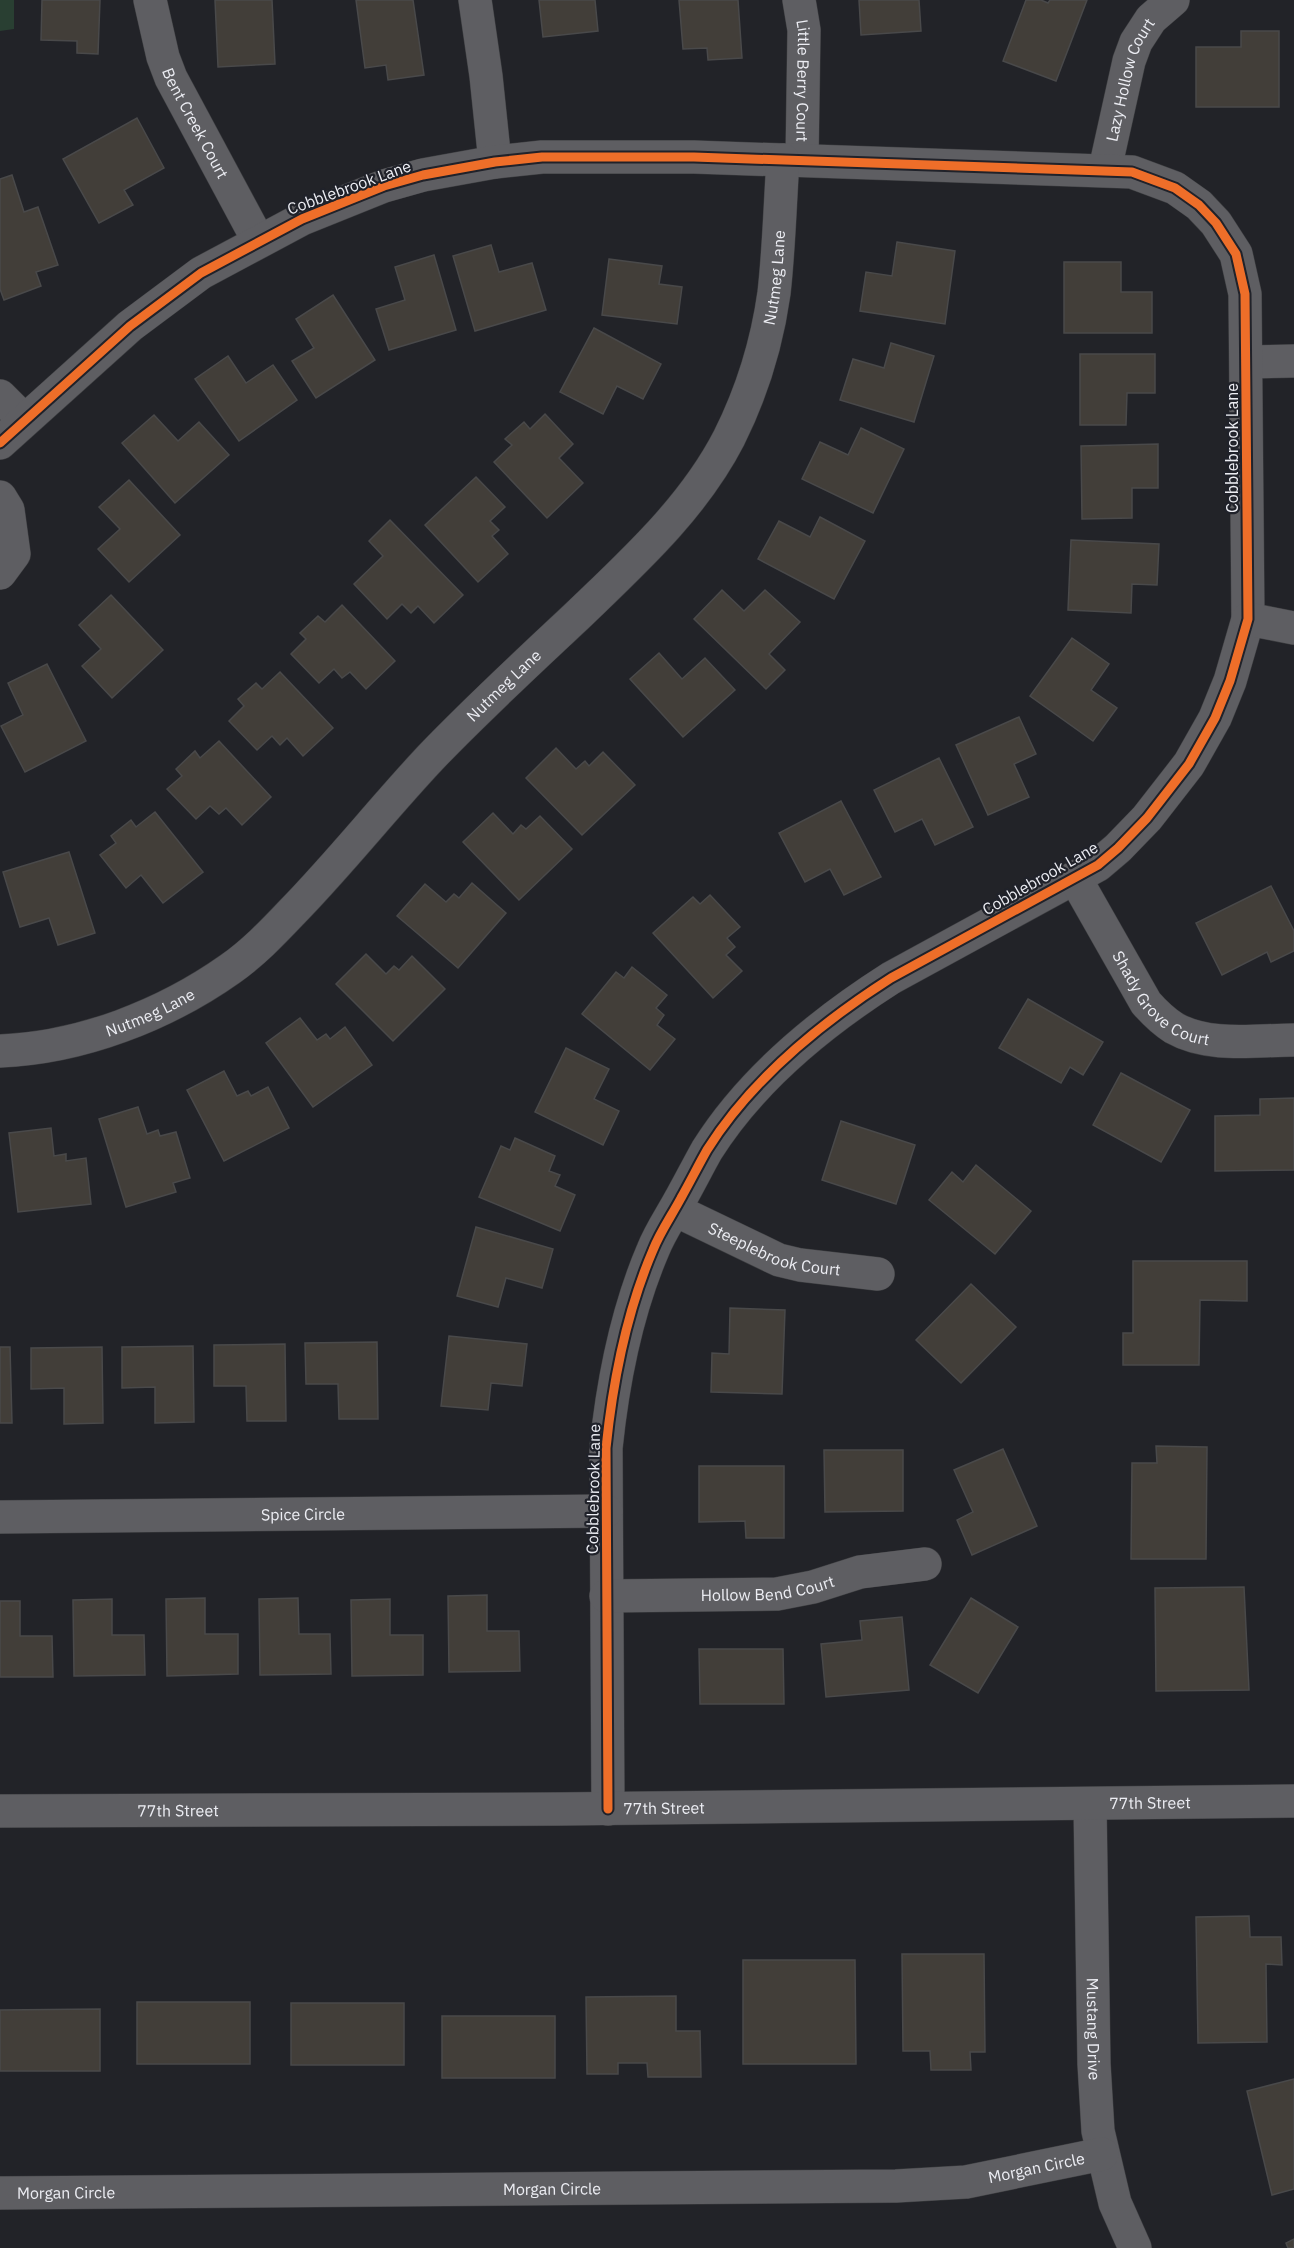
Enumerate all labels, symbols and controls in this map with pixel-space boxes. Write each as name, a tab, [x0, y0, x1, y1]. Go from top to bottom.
street label: Lazy Hollow Court	[1101, 14, 1159, 143]
street label: Little Berry Court	[792, 18, 814, 142]
street label: Bent Creek Court	[158, 65, 233, 182]
street label: Cobblebrook Lane	[284, 155, 414, 219]
street label: Nutmeg Lane	[759, 229, 789, 327]
street label: Cobblebrook Lane	[1222, 383, 1242, 513]
street label: Nutmeg Lane	[462, 645, 545, 726]
street label: Cobblebrook Lane	[979, 837, 1102, 919]
street label: Shady Grove Court	[1108, 947, 1211, 1049]
street label: Nutmeg Lane	[103, 984, 198, 1041]
street label: Steeplebrook Court	[705, 1218, 842, 1280]
street label: Cobblebrook Lane	[582, 1424, 604, 1554]
street label: Spice Circle	[261, 1504, 345, 1524]
street label: Hollow Bend Court	[700, 1571, 837, 1605]
street label: 77th Street	[1109, 1792, 1191, 1813]
street label: 77th Street	[623, 1797, 705, 1818]
street label: 77th Street	[137, 1800, 219, 1821]
street label: Mustang Drive	[1083, 1978, 1105, 2081]
street label: Morgan Circle	[986, 2148, 1087, 2187]
street label: Morgan Circle	[503, 2178, 601, 2199]
street label: Morgan Circle	[17, 2182, 115, 2203]

